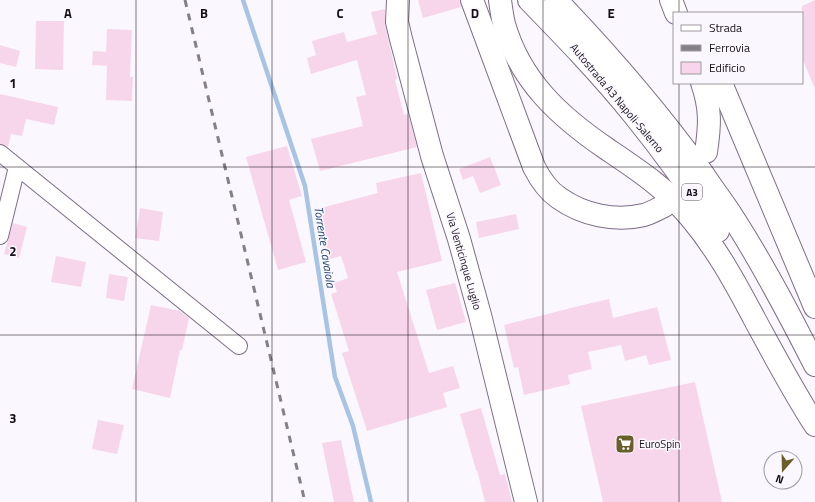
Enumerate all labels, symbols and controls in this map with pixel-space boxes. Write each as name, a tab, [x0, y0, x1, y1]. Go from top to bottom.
text: A	[64, 3, 72, 23]
text: B	[200, 3, 208, 23]
text: C	[336, 3, 344, 23]
text: D	[471, 3, 479, 23]
text: E	[607, 3, 615, 23]
legend	[673, 12, 803, 84]
text: Strada	[709, 18, 742, 37]
text: Ferrovia	[709, 38, 750, 57]
street label: Autostrada A3 Napoli-Salerno	[566, 40, 668, 156]
text: Edificio	[709, 58, 745, 77]
text: 1	[9, 73, 17, 93]
road number: A3	[682, 184, 702, 200]
water label: Torrente Cavaiola	[309, 205, 341, 290]
street label: Via Venticinque Luglio	[442, 210, 486, 312]
text: 2	[9, 241, 17, 261]
text: 3	[9, 408, 17, 428]
supermarket icon: EuroSpin	[614, 433, 636, 455]
place label: EuroSpin	[639, 436, 680, 452]
north arrow	[763, 450, 803, 490]
text: N	[773, 471, 786, 488]

